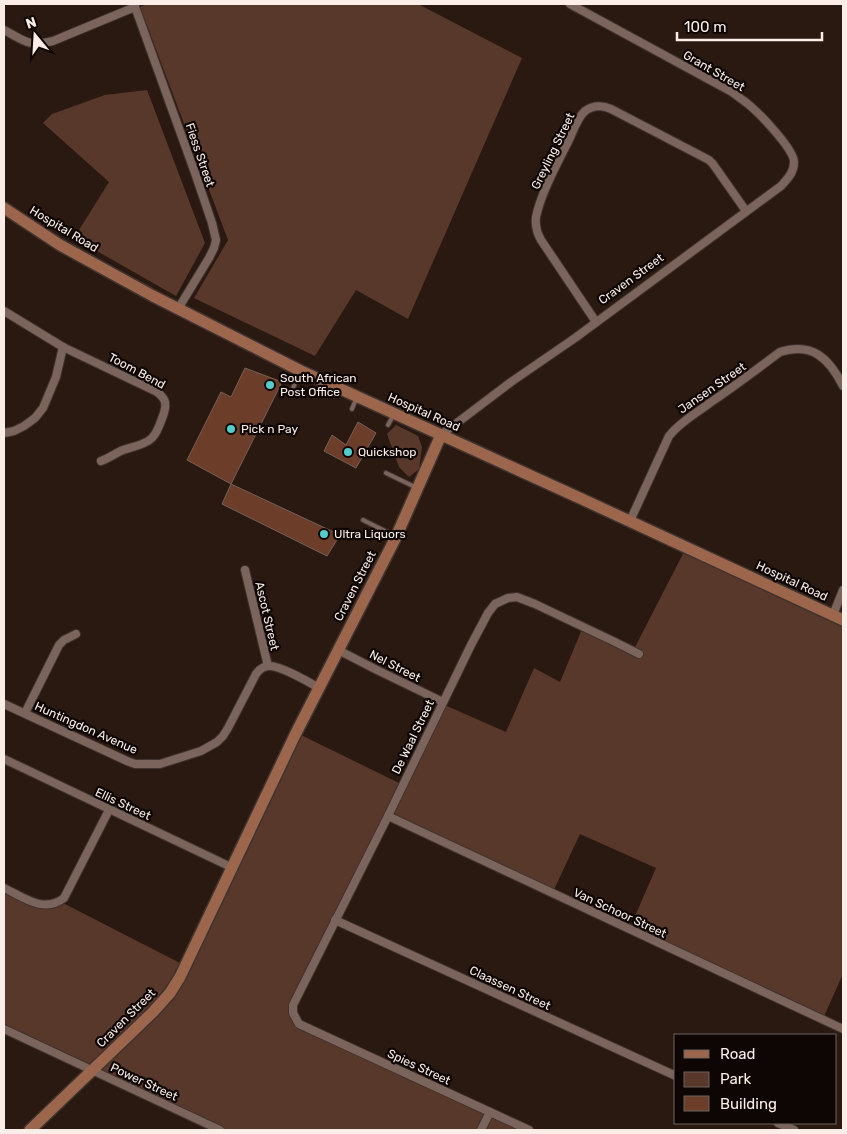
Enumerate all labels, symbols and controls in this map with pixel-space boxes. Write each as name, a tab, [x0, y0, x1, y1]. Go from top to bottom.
north arrow	[10, 10, 60, 60]
scale bar	[677, 10, 822, 42]
text: N	[24, 13, 39, 33]
text: 100 m	[684, 18, 726, 36]
street label: Grant Street	[681, 48, 748, 94]
street label: Greyling Street	[528, 110, 578, 192]
street label: Fiess Street	[183, 121, 218, 189]
street label: Hospital Road	[27, 203, 101, 255]
street label: Craven Street	[596, 251, 667, 307]
street label: Toom Bend	[106, 350, 168, 392]
street label: Jansen Street	[676, 359, 749, 416]
place label: South African Post Office	[280, 371, 357, 399]
marker: South African Post Office	[264, 379, 276, 391]
street label: Hospital Road	[386, 390, 462, 434]
place label: Pick n Pay	[241, 422, 299, 436]
marker: Pick n Pay	[225, 423, 237, 435]
place label: Quickshop	[358, 445, 416, 459]
marker: Quickshop	[342, 446, 354, 458]
place label: Ultra Liquors	[334, 527, 406, 541]
marker: Ultra Liquors	[318, 528, 330, 540]
street label: Craven Street	[331, 548, 379, 623]
street label: Hospital Road	[754, 558, 830, 604]
street label: Ascot Street	[252, 580, 282, 652]
street label: Nel Street	[367, 647, 423, 685]
street label: De Waal Street	[389, 697, 437, 776]
street label: Huntingdon Avenue	[32, 699, 140, 757]
street label: Ellis Street	[93, 785, 153, 823]
street label: Van Schoor Street	[571, 885, 669, 941]
street label: Claassen Street	[467, 963, 553, 1013]
street label: Craven Street	[94, 986, 158, 1050]
legend	[674, 1034, 837, 1124]
text: Road	[720, 1045, 756, 1063]
street label: Spies Street	[385, 1046, 453, 1088]
street label: Power Street	[108, 1060, 180, 1104]
text: Park	[720, 1070, 751, 1088]
text: Building	[720, 1095, 777, 1113]

